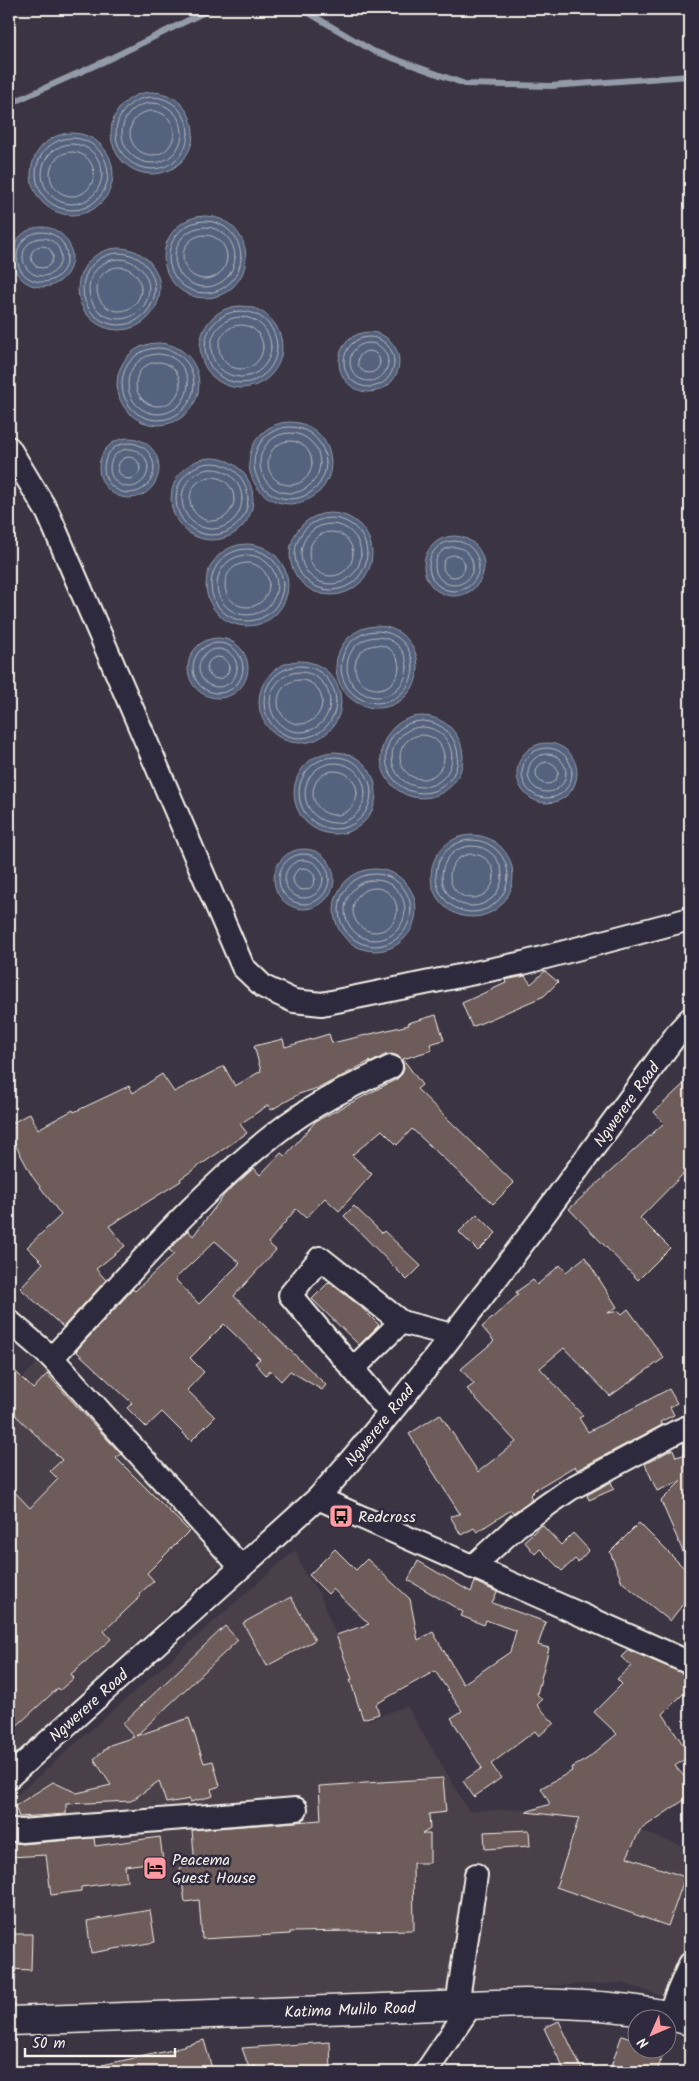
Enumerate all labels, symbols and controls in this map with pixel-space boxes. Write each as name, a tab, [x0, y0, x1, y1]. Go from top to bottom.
street label: Ngwerere Road	[588, 1056, 667, 1153]
street label: Ngwerere Road	[339, 1378, 422, 1473]
bus stop icon: Redcross	[328, 1503, 354, 1529]
place label: Redcross	[358, 1505, 416, 1530]
street label: Ngwerere Road	[44, 1663, 135, 1749]
place label: Peacema Guest House	[172, 1848, 256, 1891]
hotel icon: Peacema Guest House	[142, 1855, 168, 1881]
street label: Katima Mulilo Road	[284, 1996, 417, 2025]
north arrow	[626, 2008, 676, 2058]
scale bar	[25, 2026, 175, 2058]
text: N	[632, 2031, 654, 2053]
text: 50 m	[32, 2032, 66, 2056]

